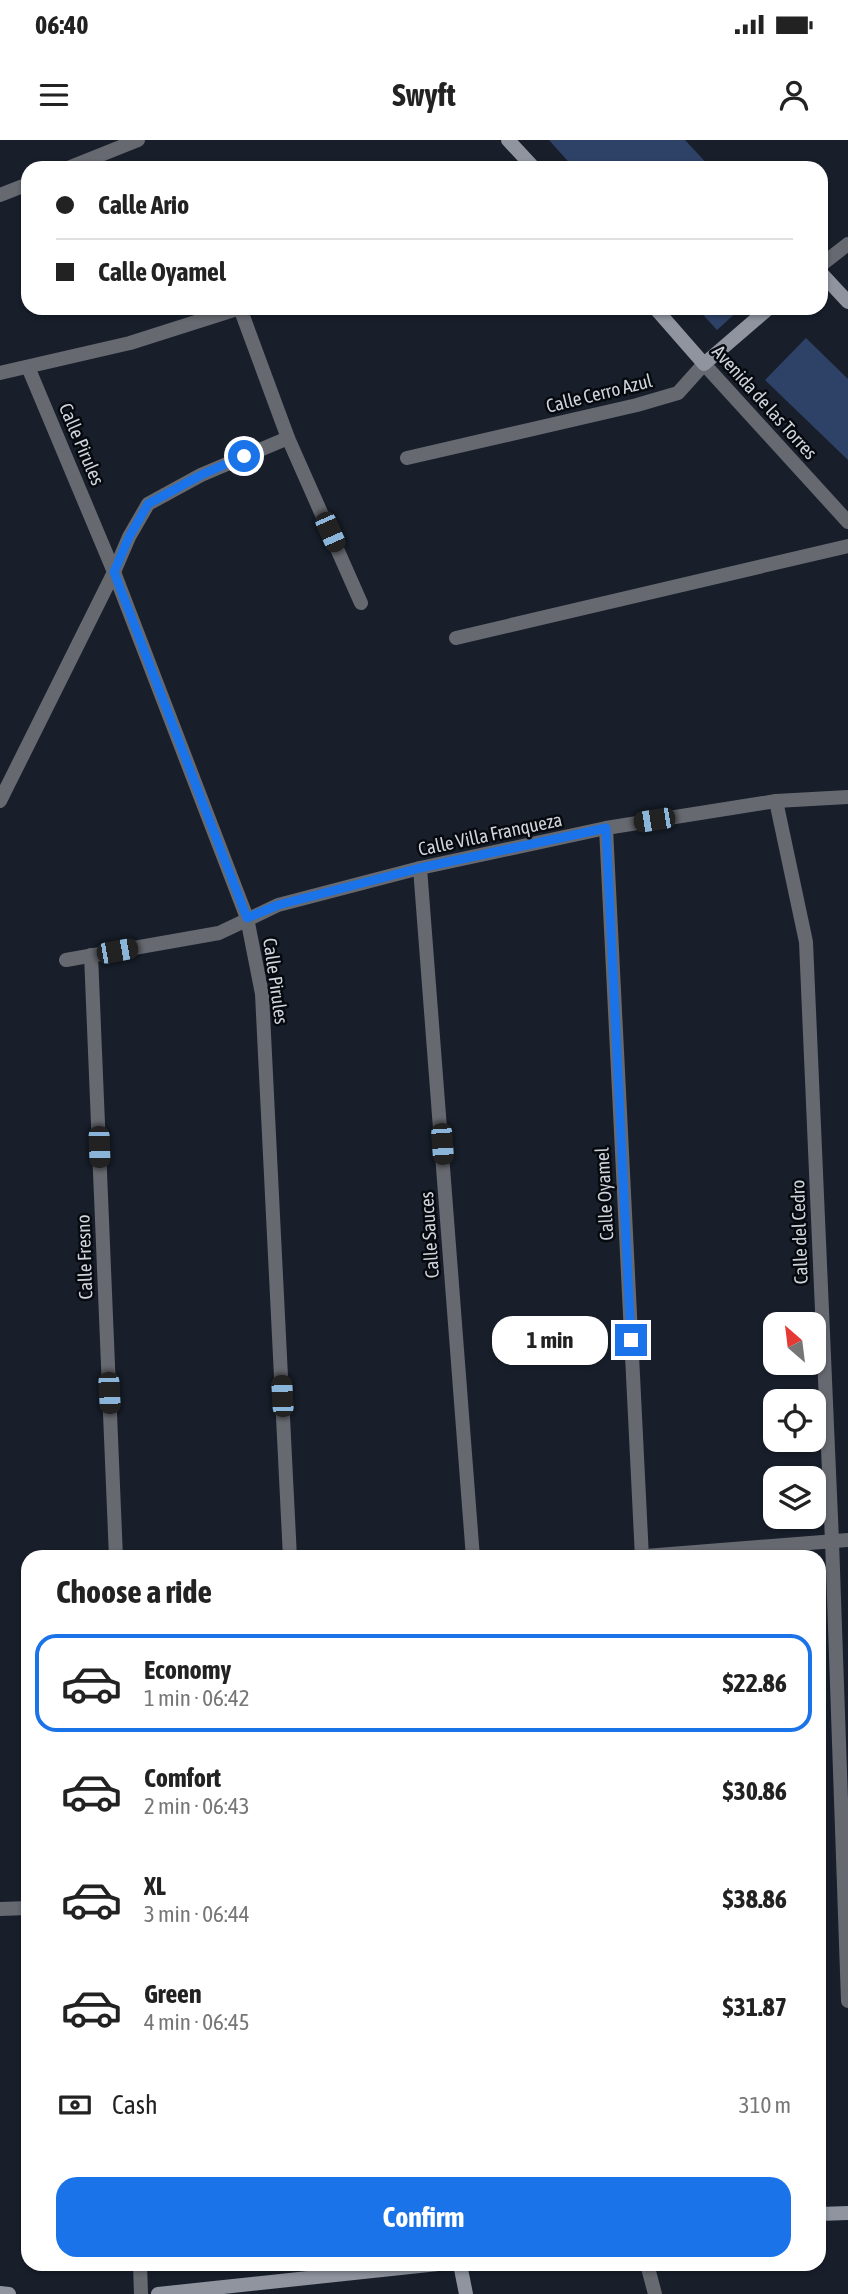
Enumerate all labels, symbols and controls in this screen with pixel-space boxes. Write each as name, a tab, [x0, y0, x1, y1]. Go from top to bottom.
text: 06:40	[35, 10, 89, 40]
icon: menu	[35, 76, 73, 114]
text: Swyft	[392, 76, 456, 113]
icon: person	[775, 76, 813, 114]
text: Calle Ario	[98, 190, 189, 220]
text: Calle Oyamel	[98, 257, 226, 287]
street label: Avenida de las Torres	[708, 341, 822, 464]
street label: Calle Cerro Azul	[544, 369, 654, 417]
street label: Calle Pirules	[55, 400, 109, 488]
route start	[228, 440, 260, 472]
car	[312, 509, 349, 555]
car	[632, 806, 677, 834]
street label: Calle Villa Franqueza	[416, 808, 564, 860]
car	[95, 937, 140, 965]
street label: Calle Pirules	[259, 937, 293, 1026]
car	[431, 1122, 454, 1166]
car	[88, 1126, 111, 1168]
street label: Calle Oyamel	[591, 1147, 617, 1241]
street label: Calle del Cedro	[786, 1179, 812, 1285]
street label: Calle Sauces	[415, 1191, 443, 1279]
street label: Calle Fresno	[72, 1214, 96, 1300]
north arrow	[763, 1312, 826, 1376]
map controls	[763, 1312, 826, 1529]
callout: 1 min	[491, 1316, 606, 1364]
route end	[615, 1324, 647, 1356]
text: 1 min	[527, 1327, 573, 1353]
car	[98, 1371, 121, 1415]
car	[271, 1374, 294, 1418]
button: locate	[763, 1389, 826, 1452]
button: layers	[763, 1466, 826, 1529]
text: Choose a ride	[56, 1573, 212, 1610]
icon: car	[60, 1652, 123, 1715]
text: Economy	[144, 1655, 231, 1685]
text: $22.86	[723, 1668, 787, 1698]
text: 1 min · 06:42	[144, 1685, 250, 1711]
icon: car	[60, 1760, 123, 1823]
text: Comfort	[144, 1763, 221, 1793]
text: $30.86	[723, 1776, 787, 1806]
text: 2 min · 06:43	[144, 1793, 250, 1819]
icon: car	[60, 1868, 123, 1931]
text: XL	[144, 1871, 166, 1901]
text: $38.86	[723, 1884, 787, 1914]
text: 3 min · 06:44	[144, 1901, 250, 1927]
icon: car	[60, 1976, 123, 2039]
text: Green	[144, 1979, 202, 2009]
text: $31.87	[723, 1992, 787, 2022]
text: 4 min · 06:45	[144, 2009, 250, 2035]
icon: cash	[56, 2086, 94, 2124]
text: Cash	[112, 2090, 158, 2120]
text: 310 m	[739, 2092, 791, 2118]
button: Confirm	[56, 2177, 791, 2257]

